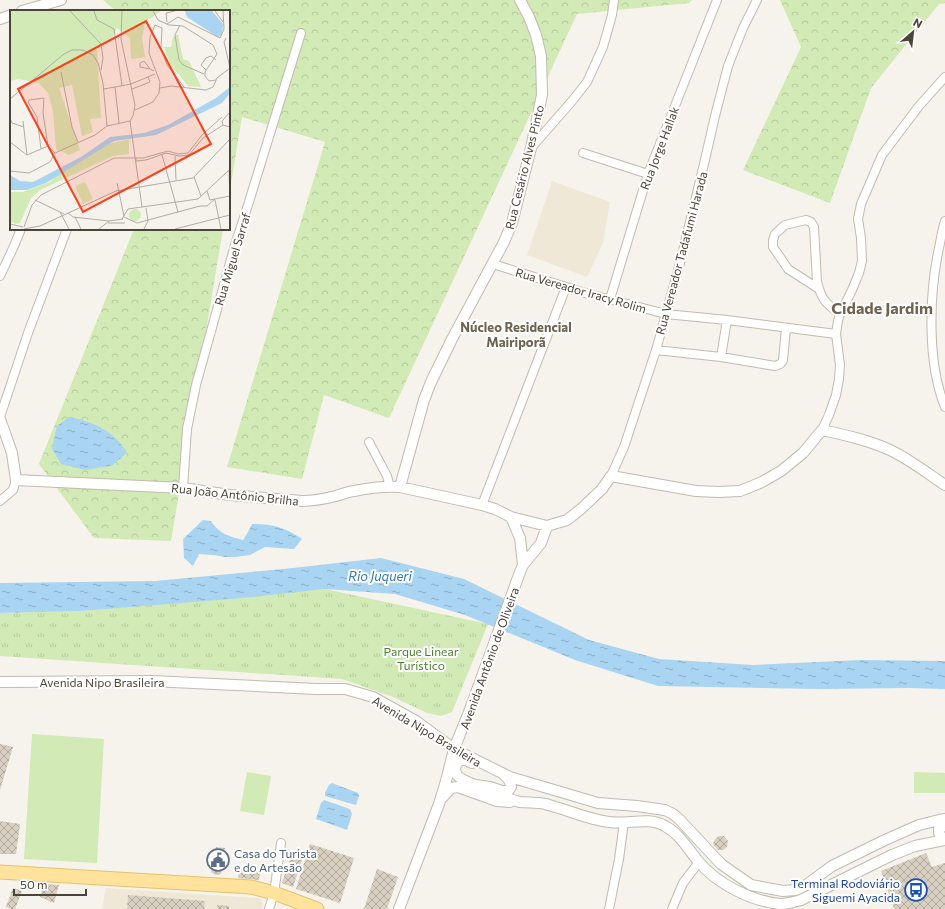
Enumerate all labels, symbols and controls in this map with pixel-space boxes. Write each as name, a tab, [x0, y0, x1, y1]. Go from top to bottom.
inset map	[10, 10, 230, 230]
north arrow	[893, 12, 933, 52]
text: N	[911, 15, 925, 30]
street label: Rua Cesário Alves Pinto	[502, 103, 546, 231]
street label: Rua Jorge Hallak	[637, 104, 682, 192]
street label: Rua Vereador Tadafumi Harada	[652, 170, 710, 336]
street label: Rua Miguel Sarraf	[211, 211, 253, 307]
street label: Rua Vereador Iracy Rolim	[514, 265, 648, 315]
district label: Cidade Jardim	[831, 298, 933, 317]
district label: Núcleo Residencial Mairiporã	[460, 319, 572, 350]
street label: Rua João Antônio Brilha	[171, 480, 299, 509]
water label: Rio Juqueri	[348, 568, 412, 584]
street label: Avenida Antônio de Oliveira	[457, 585, 521, 731]
park label: Parque Linear Turístico	[384, 644, 459, 672]
street label: Avenida Nipo Brasileira	[40, 675, 164, 689]
street label: Avenida Nipo Brasileira	[370, 693, 484, 769]
place label: Casa do Turista e do Artesão	[234, 846, 317, 874]
public building icon: Casa do Turista e do Artesão	[205, 847, 231, 873]
scale bar	[14, 871, 86, 897]
place label: Terminal Rodoviário Siguemi Ayacida	[791, 876, 900, 904]
text: 50 m	[20, 877, 48, 891]
bus stop icon: Terminal Rodoviário Siguemi Ayacida	[903, 877, 929, 903]

